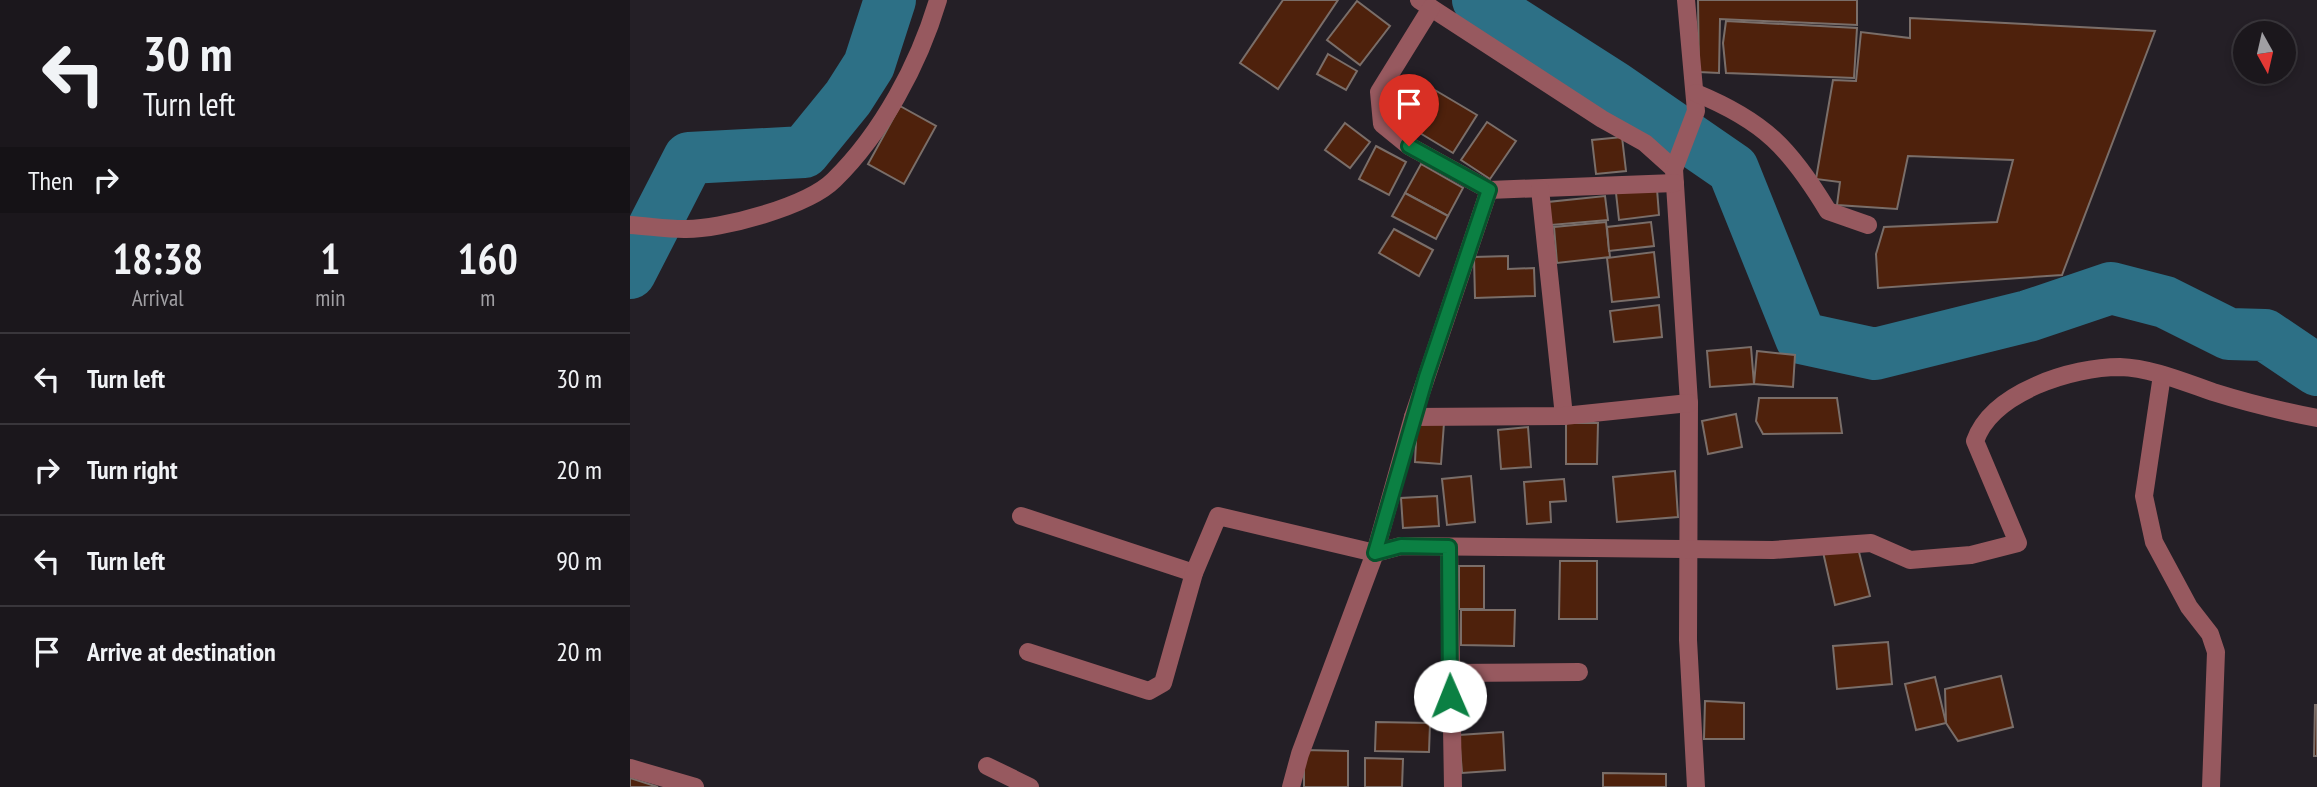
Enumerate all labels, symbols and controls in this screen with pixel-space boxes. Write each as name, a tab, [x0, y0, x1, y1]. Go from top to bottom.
text: 30 m	[143, 21, 232, 85]
north arrow	[2233, 21, 2296, 84]
map controls	[2233, 21, 2296, 84]
icon: left	[28, 28, 119, 119]
pin	[1379, 74, 1439, 146]
text: Turn left	[143, 83, 235, 125]
icon: arrive	[1390, 85, 1428, 123]
icon: right	[87, 161, 125, 199]
text: Then	[28, 164, 73, 197]
text: 18:38	[112, 231, 203, 286]
text: 1	[320, 231, 340, 286]
text: 160	[458, 231, 518, 286]
text: Arrival	[132, 283, 184, 312]
text: min	[315, 283, 345, 312]
text: m	[480, 283, 495, 312]
icon: left	[28, 360, 66, 398]
text: Turn left	[87, 362, 165, 395]
text: 30 m	[556, 362, 602, 395]
icon: right	[28, 451, 66, 489]
text: Turn right	[87, 453, 178, 486]
text: 20 m	[556, 453, 602, 486]
icon: left	[28, 542, 66, 580]
text: Turn left	[87, 544, 165, 577]
text: 90 m	[556, 544, 602, 577]
icon: arrive	[28, 633, 66, 671]
text: Arrive at destination	[87, 635, 276, 668]
text: 20 m	[556, 635, 602, 668]
position arrow	[1413, 659, 1487, 733]

